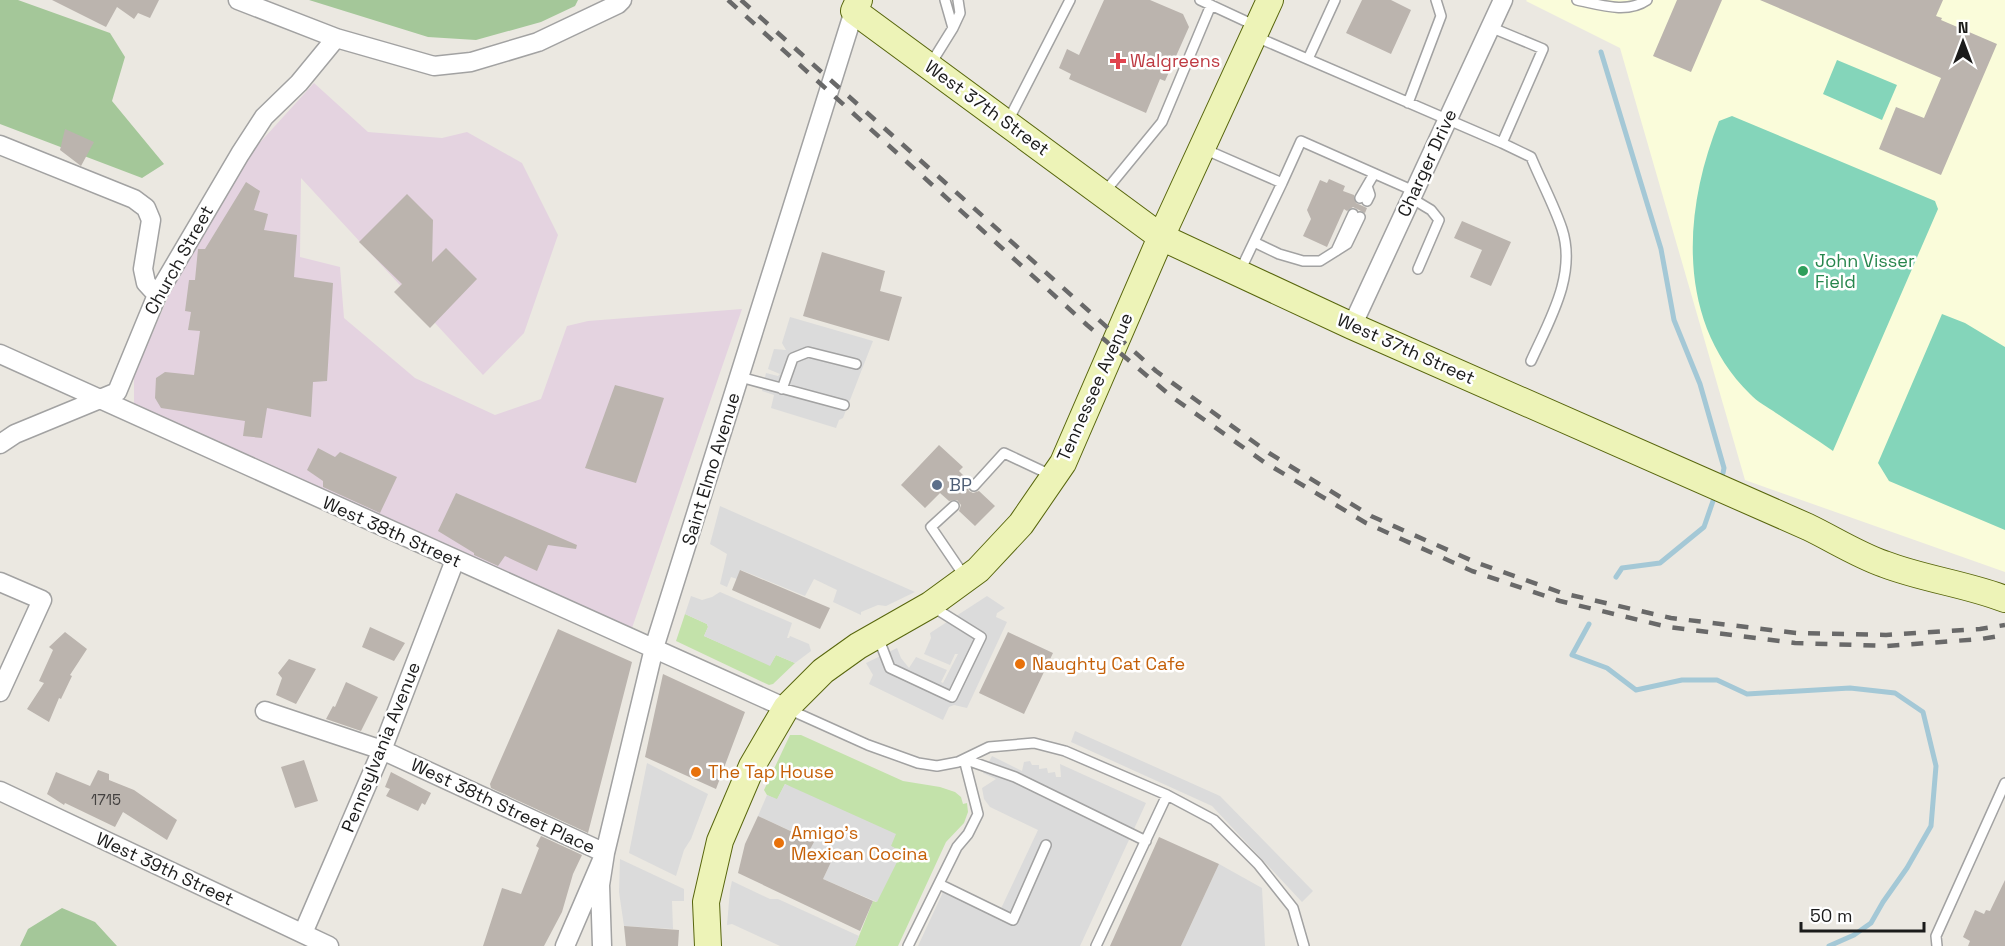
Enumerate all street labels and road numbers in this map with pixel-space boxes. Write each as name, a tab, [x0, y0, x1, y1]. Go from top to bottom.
street label: West 37th Street	[921, 55, 1054, 160]
street label: Charger Drive	[1392, 105, 1462, 220]
street label: Church Street	[139, 201, 218, 318]
street label: West 37th Street	[1334, 308, 1479, 389]
street label: Tennessee Avenue	[1051, 309, 1138, 465]
street label: Saint Elmo Avenue	[676, 390, 745, 548]
street label: West 38th Street	[319, 491, 465, 572]
street label: Pennsylvania Avenue	[336, 658, 425, 835]
street label: West 38th Street Place	[407, 753, 599, 858]
street label: West 39th Street	[93, 827, 238, 910]

